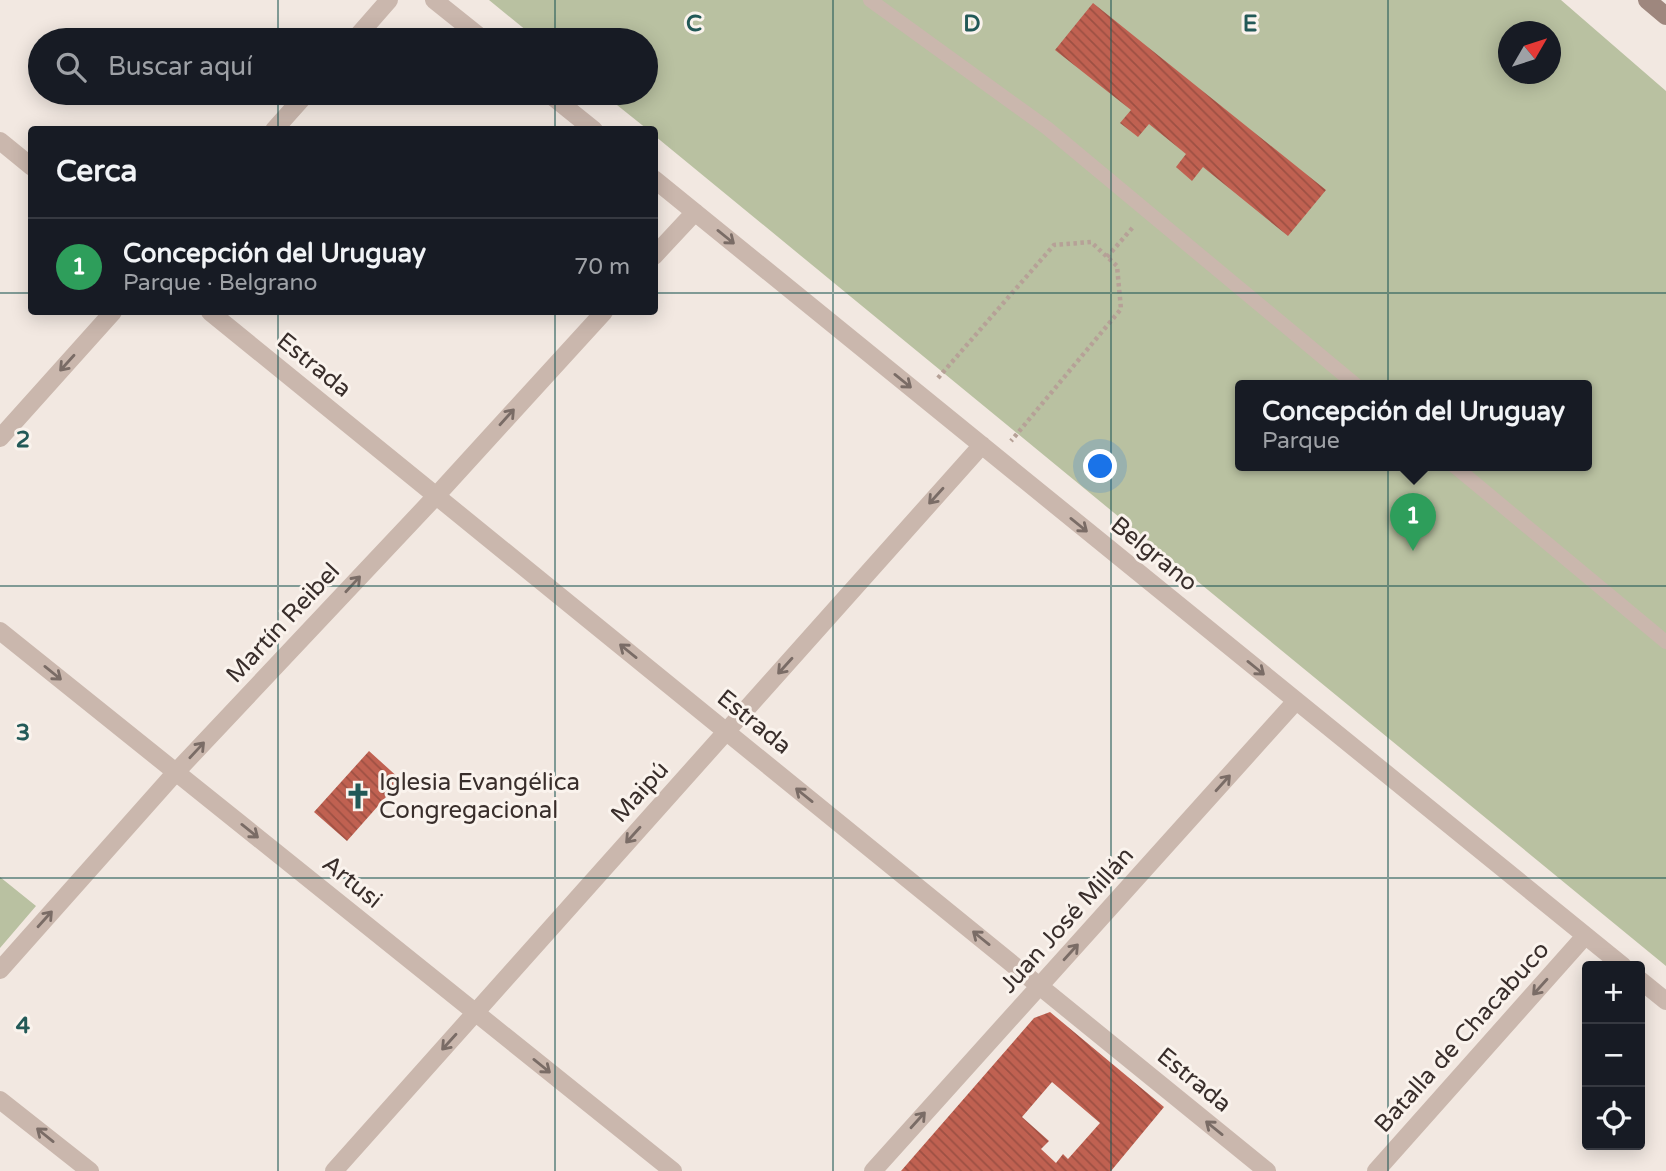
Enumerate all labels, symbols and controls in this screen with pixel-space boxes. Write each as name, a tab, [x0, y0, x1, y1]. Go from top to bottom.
text: C	[686, 10, 702, 38]
text: D	[963, 10, 981, 38]
text: E	[1243, 10, 1257, 38]
north arrow	[1498, 21, 1561, 84]
search box	[28, 28, 658, 105]
icon: search	[52, 48, 90, 86]
text: Buscar aquí	[108, 51, 253, 82]
text: Cerca	[56, 153, 137, 190]
one-way arrow	[717, 230, 735, 245]
text: Concepción del Uruguay	[123, 238, 426, 269]
text: 1	[72, 253, 86, 281]
text: 70 m	[574, 253, 630, 281]
text: Parque · Belgrano	[123, 269, 318, 297]
street label: Estrada	[271, 326, 357, 404]
one-way arrow	[59, 353, 75, 371]
one-way arrow	[893, 373, 911, 389]
popup	[1235, 380, 1592, 471]
text: Concepción del Uruguay	[1262, 396, 1565, 427]
one-way arrow	[499, 409, 516, 426]
text: 2	[16, 426, 30, 454]
text: Parque	[1262, 427, 1340, 455]
your location	[1083, 449, 1117, 483]
one-way arrow	[928, 487, 945, 504]
pin: 1	[1390, 493, 1436, 551]
street label: Belgrano	[1105, 510, 1203, 598]
one-way arrow	[1070, 517, 1088, 532]
street label: Martín Reibel	[220, 557, 346, 689]
one-way arrow	[344, 576, 361, 593]
one-way arrow	[619, 644, 637, 659]
one-way arrow	[777, 656, 793, 674]
one-way arrow	[1246, 660, 1264, 676]
one-way arrow	[44, 666, 62, 681]
street label: Estrada	[711, 683, 797, 761]
text: 3	[16, 719, 30, 747]
one-way arrow	[189, 741, 205, 759]
street label: Maipú	[605, 755, 675, 829]
place label: Iglesia Evangélica Congregacional	[379, 768, 580, 825]
one-way arrow	[1215, 774, 1231, 792]
church icon: Iglesia Evangélica Congregacional	[343, 781, 373, 811]
one-way arrow	[796, 787, 814, 802]
one-way arrow	[240, 824, 258, 839]
one-way arrow	[625, 826, 642, 843]
street label: Juan José Millán	[994, 841, 1140, 999]
street label: Artusi	[316, 849, 388, 915]
one-way arrow	[37, 910, 53, 928]
one-way arrow	[972, 931, 990, 946]
street label: Batalla de Chacabuco	[1369, 935, 1555, 1139]
one-way arrow	[1063, 943, 1079, 961]
map controls	[1582, 961, 1645, 1150]
button: +	[1582, 961, 1645, 1024]
one-way arrow	[1532, 978, 1548, 996]
text: 4	[16, 1012, 31, 1040]
button: −	[1582, 1024, 1645, 1087]
one-way arrow	[441, 1033, 457, 1051]
street label: Estrada	[1151, 1041, 1237, 1119]
one-way arrow	[532, 1058, 550, 1074]
button: locate	[1582, 1087, 1645, 1150]
one-way arrow	[910, 1112, 926, 1130]
one-way arrow	[1206, 1120, 1224, 1136]
one-way arrow	[36, 1128, 54, 1143]

